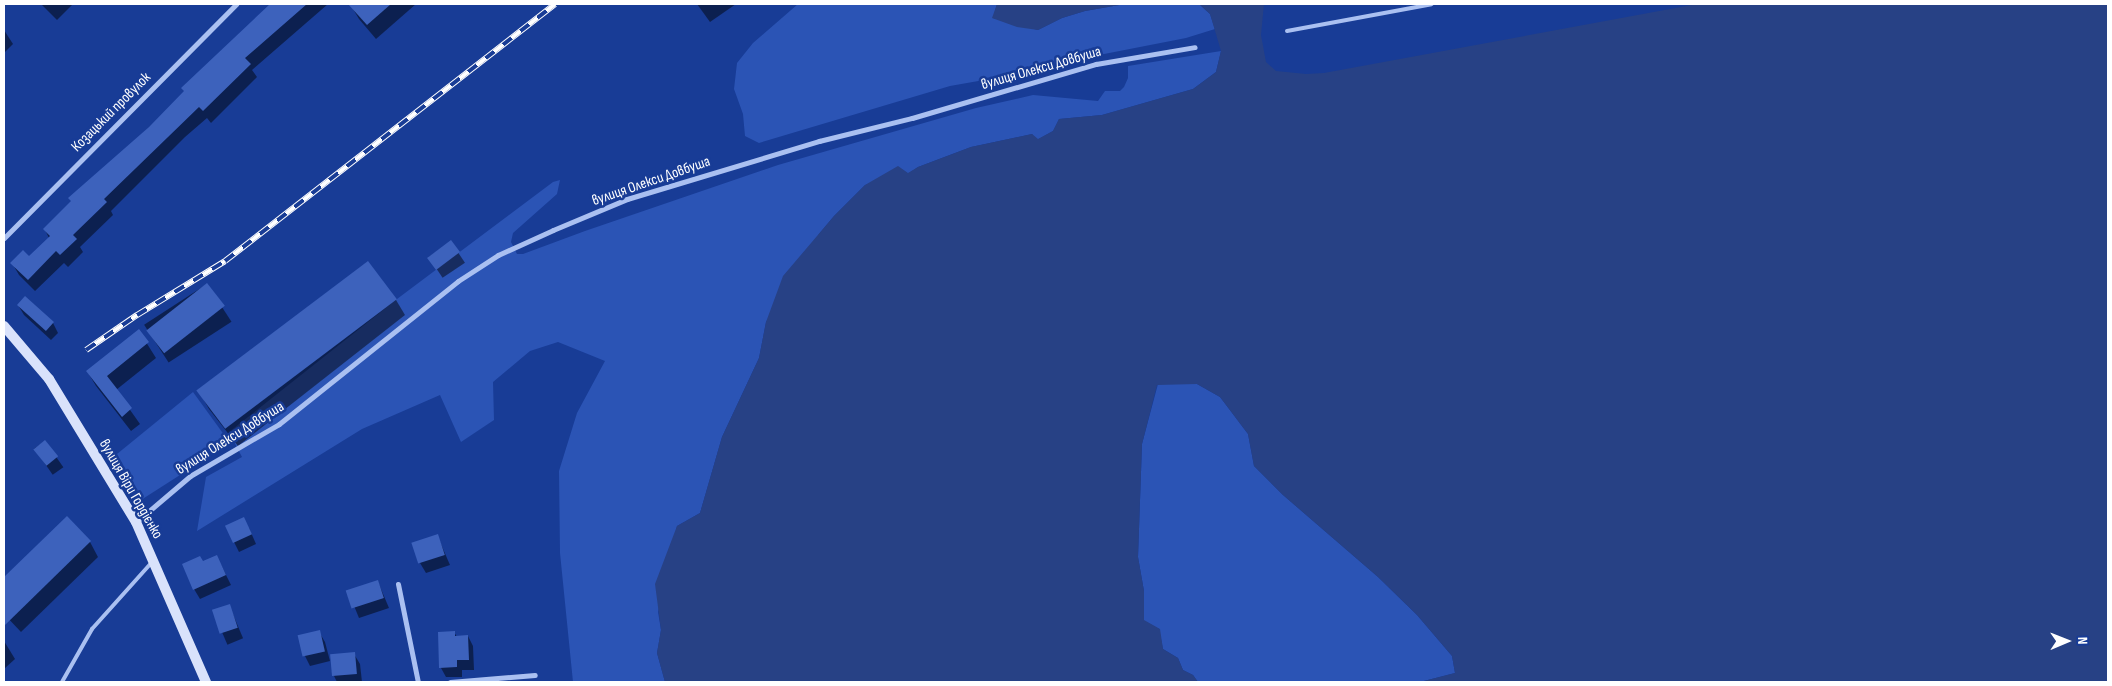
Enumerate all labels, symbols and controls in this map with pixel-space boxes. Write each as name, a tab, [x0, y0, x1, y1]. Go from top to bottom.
street label: вулиця Олекси Довбуша	[979, 42, 1103, 94]
street label: Козацький провулок	[68, 69, 154, 155]
street label: вулиця Олекси Довбуша	[590, 152, 712, 210]
street label: вулиця Олекси Довбуша	[173, 398, 287, 478]
street label: вулиця Віри Гордієнко	[95, 436, 167, 542]
north arrow	[2042, 616, 2092, 666]
text: N	[2074, 637, 2091, 645]

